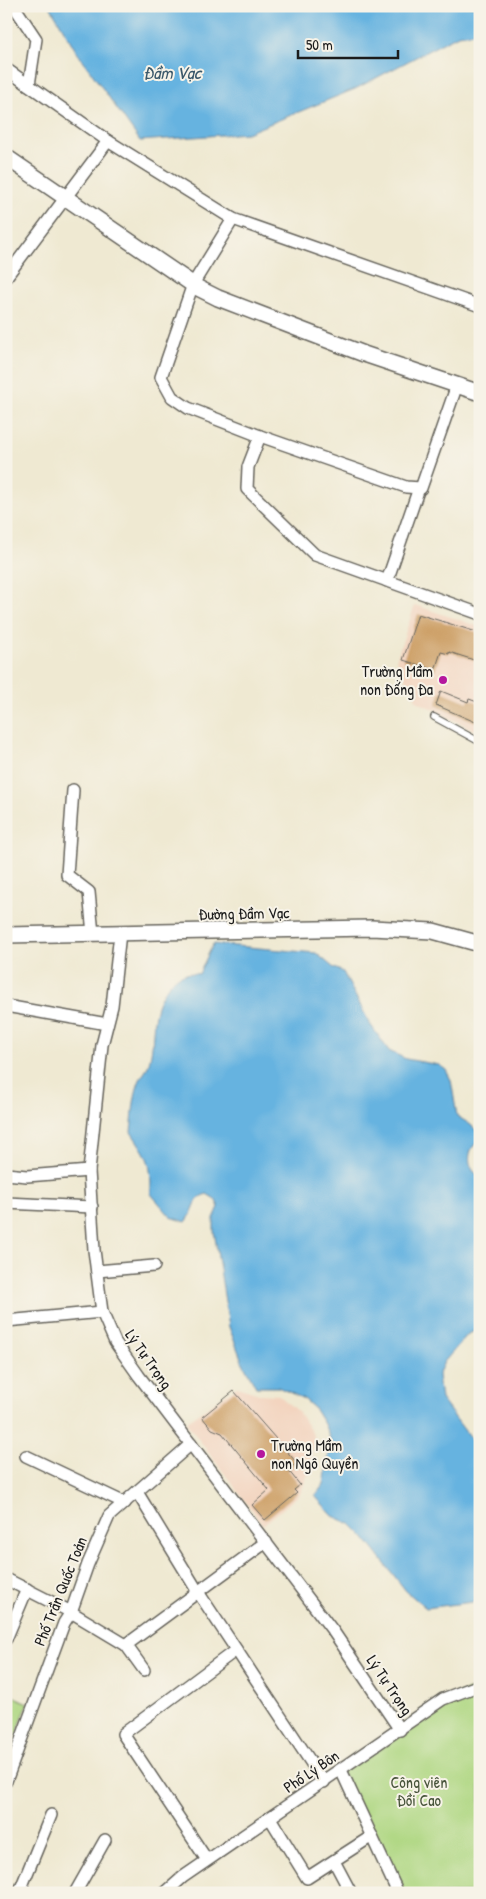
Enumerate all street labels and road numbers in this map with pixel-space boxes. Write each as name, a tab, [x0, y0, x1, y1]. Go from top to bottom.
street label: Đường Đầm Vạc	[198, 901, 290, 925]
street label: Lý Tự Trọng	[120, 1325, 178, 1393]
street label: Phố Trần Quốc Toản	[28, 1533, 92, 1649]
street label: Lý Tự Trọng	[362, 1650, 418, 1720]
street label: Phố Lý Bôn	[279, 1744, 343, 1798]

